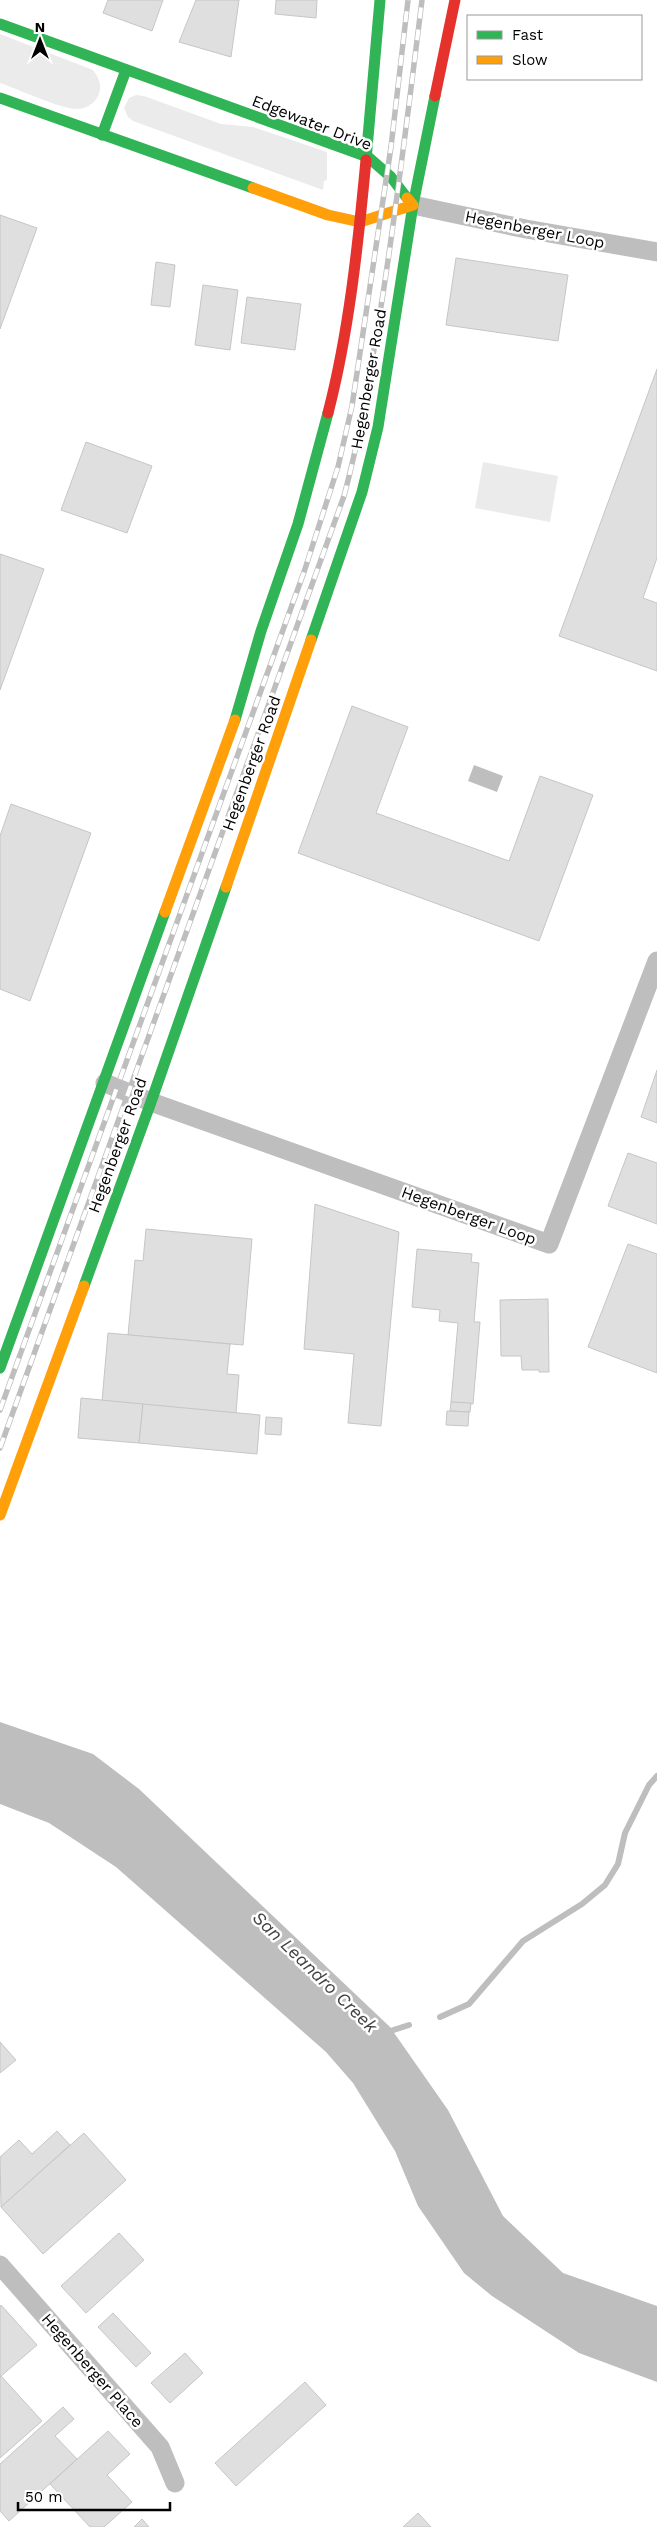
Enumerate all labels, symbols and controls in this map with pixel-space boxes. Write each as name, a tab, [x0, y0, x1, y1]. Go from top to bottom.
north arrow	[15, 15, 65, 65]
legend	[467, 15, 642, 80]
text: N	[35, 19, 45, 35]
text: Fast	[512, 26, 544, 44]
text: Slow	[512, 51, 548, 69]
street label: Edgewater Drive	[249, 91, 374, 154]
street label: Hegenberger Loop	[463, 207, 606, 252]
street label: Hegenberger Road	[347, 307, 390, 451]
street label: Hegenberger Road	[218, 693, 285, 833]
street label: Hegenberger Road	[84, 1075, 151, 1215]
street label: Hegenberger Loop	[399, 1182, 539, 1249]
water label: San Leandro Creek	[249, 1907, 383, 2037]
street label: Hegenberger Place	[38, 2309, 147, 2431]
scale bar	[18, 2480, 170, 2512]
text: 50 m	[25, 2488, 62, 2506]

